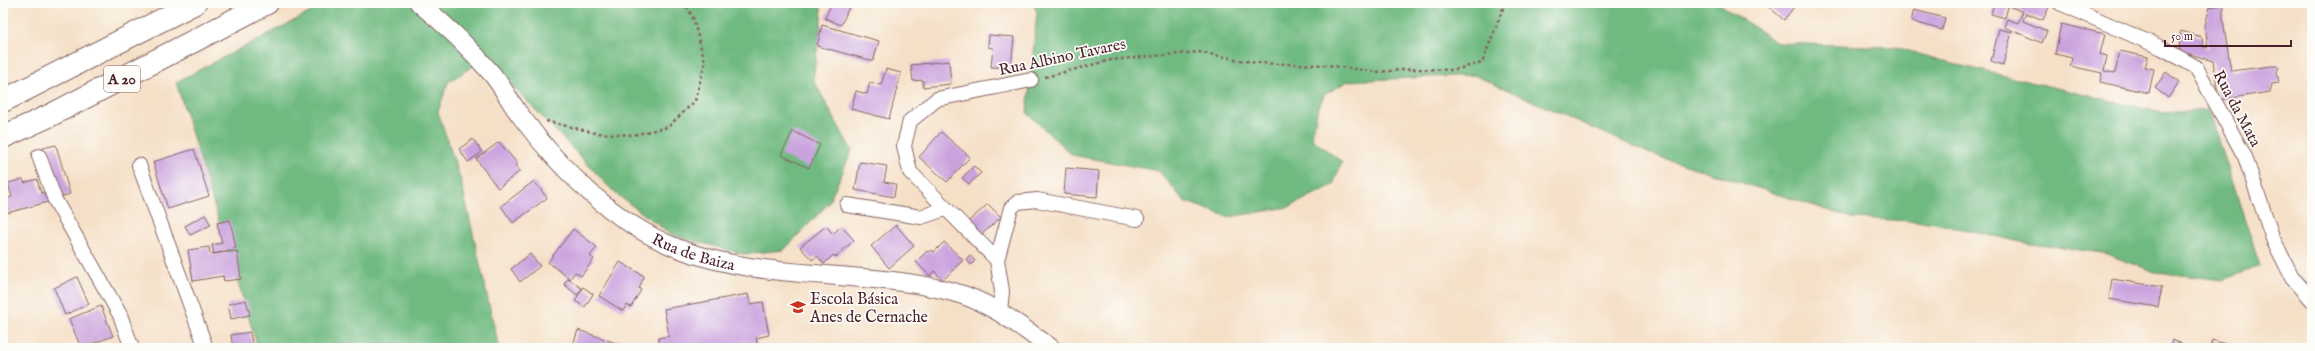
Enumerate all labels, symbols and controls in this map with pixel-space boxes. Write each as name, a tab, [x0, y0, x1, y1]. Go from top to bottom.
scale bar	[2165, 22, 2291, 48]
text: 50 m	[2171, 29, 2193, 44]
street label: Rua Albino Tavares	[997, 35, 1128, 81]
road number: A 20	[104, 66, 140, 92]
street label: Rua da Mata	[2208, 67, 2265, 151]
street label: Rua de Baiza	[648, 230, 737, 276]
place label: Escola Básica Anes de Cernache	[809, 290, 928, 328]
school or university icon: Escola Básica Anes de Cernache	[789, 298, 807, 316]

